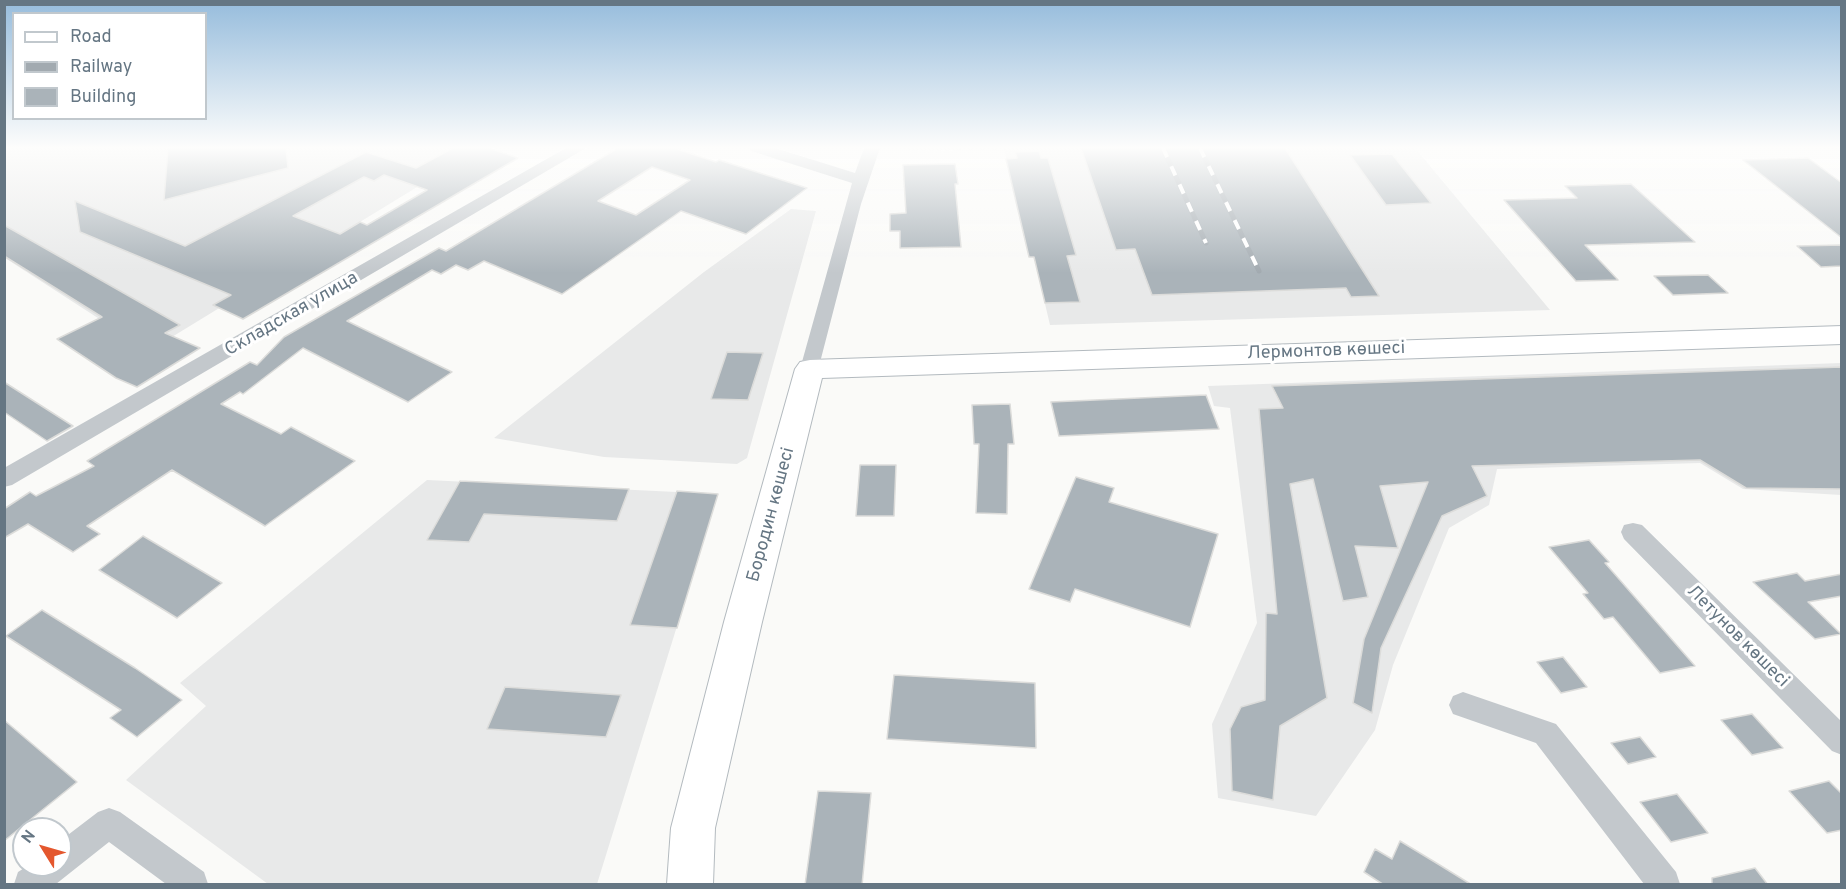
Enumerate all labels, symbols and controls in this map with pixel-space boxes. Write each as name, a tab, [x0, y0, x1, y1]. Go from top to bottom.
legend	[12, 12, 207, 120]
text: Road	[70, 26, 112, 49]
text: Railway	[70, 56, 132, 79]
text: Building	[70, 86, 136, 109]
street label: Складская улица	[222, 268, 362, 362]
street label: Лермонтов көшесі	[1246, 338, 1406, 366]
street label: Бородин көшесі	[744, 445, 800, 585]
street label: Летунов көшесі	[1681, 581, 1793, 693]
north arrow	[12, 817, 72, 877]
text: N	[18, 827, 41, 848]

